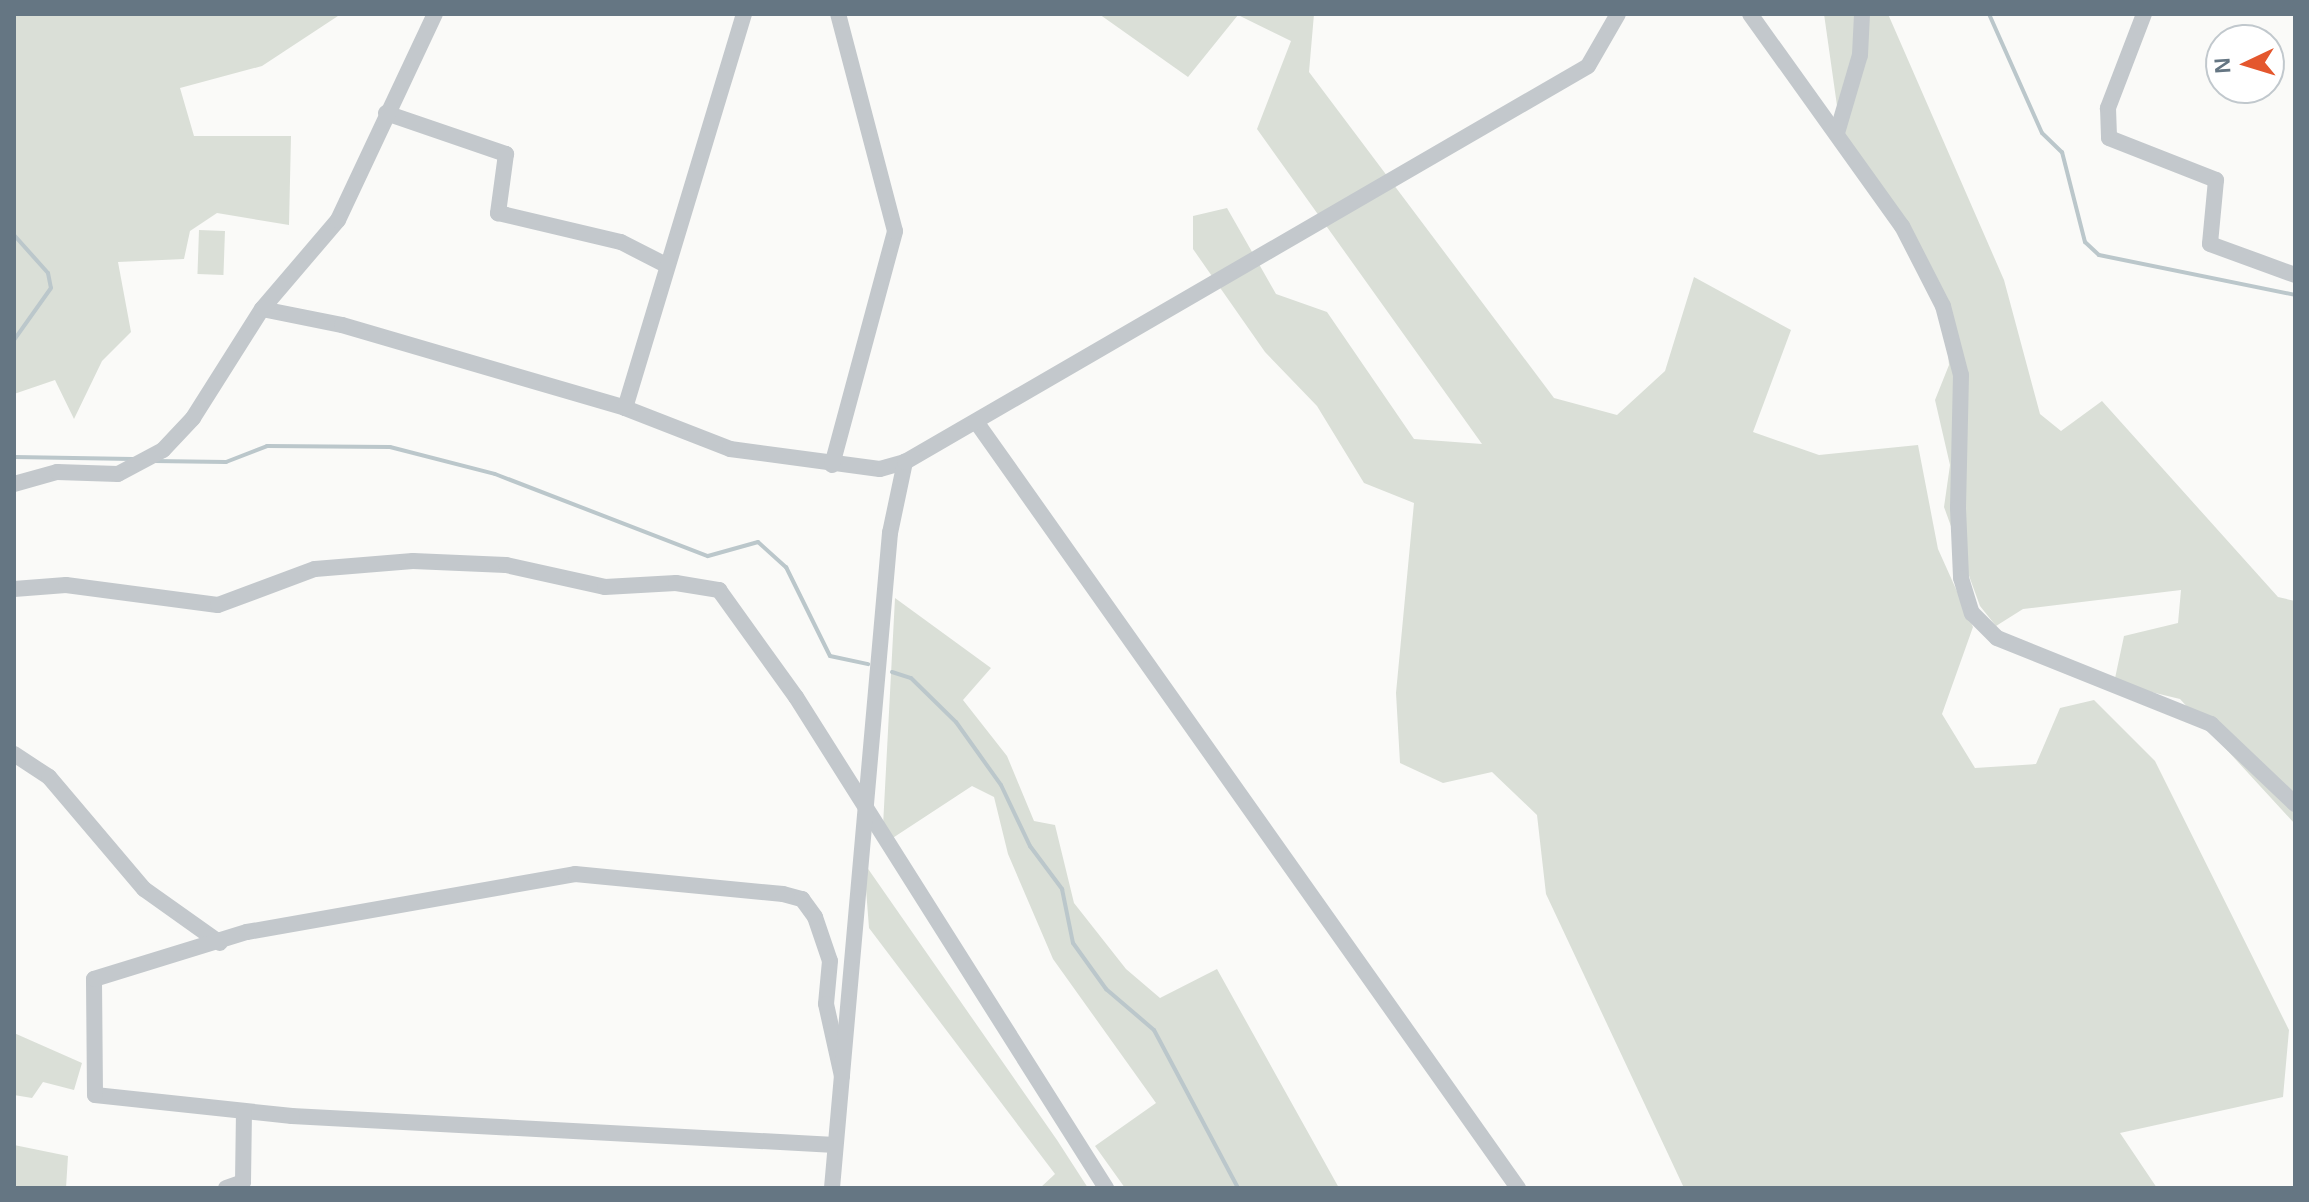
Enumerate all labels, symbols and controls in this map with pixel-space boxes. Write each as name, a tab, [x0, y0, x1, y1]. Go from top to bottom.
north arrow	[2205, 24, 2285, 104]
text: N	[2210, 57, 2236, 74]

